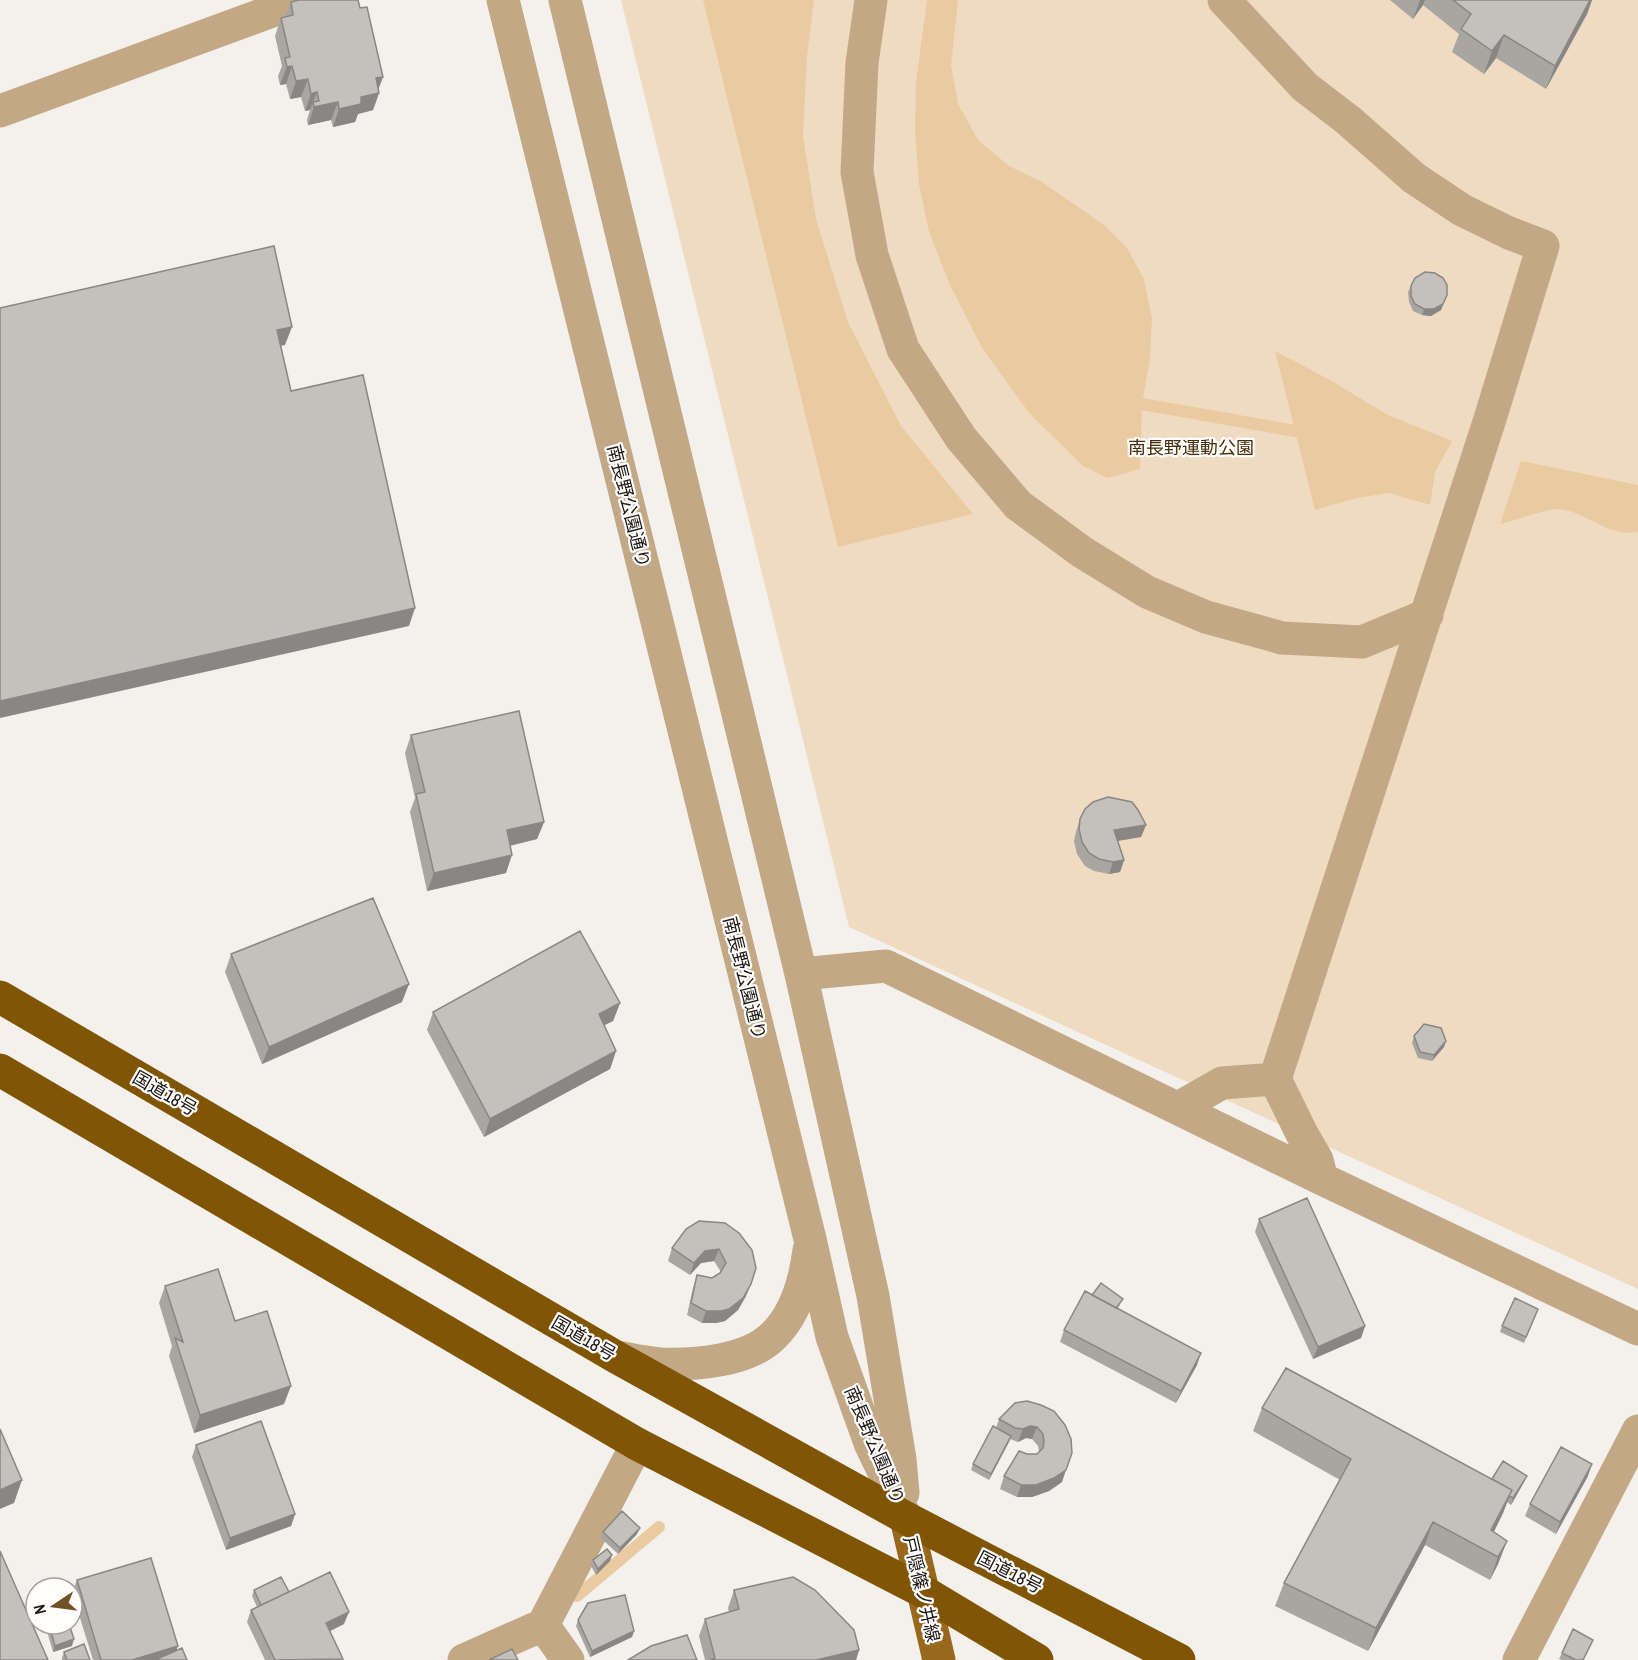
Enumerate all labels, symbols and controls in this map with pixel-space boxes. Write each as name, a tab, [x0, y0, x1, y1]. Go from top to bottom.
park label: 南長野運動公園	[1128, 435, 1254, 460]
street label: 南長野公園通り	[602, 442, 656, 570]
street label: 南長野公園通り	[718, 914, 772, 1042]
street label: 国道18号	[128, 1065, 202, 1121]
street label: 国道18号	[547, 1310, 621, 1366]
street label: 南長野公園通り	[839, 1382, 911, 1508]
street label: 戸隠篠ノ井線	[898, 1534, 946, 1644]
street label: 国道18号	[973, 1545, 1047, 1599]
north arrow	[24, 1576, 84, 1636]
text: N	[28, 1602, 51, 1616]

